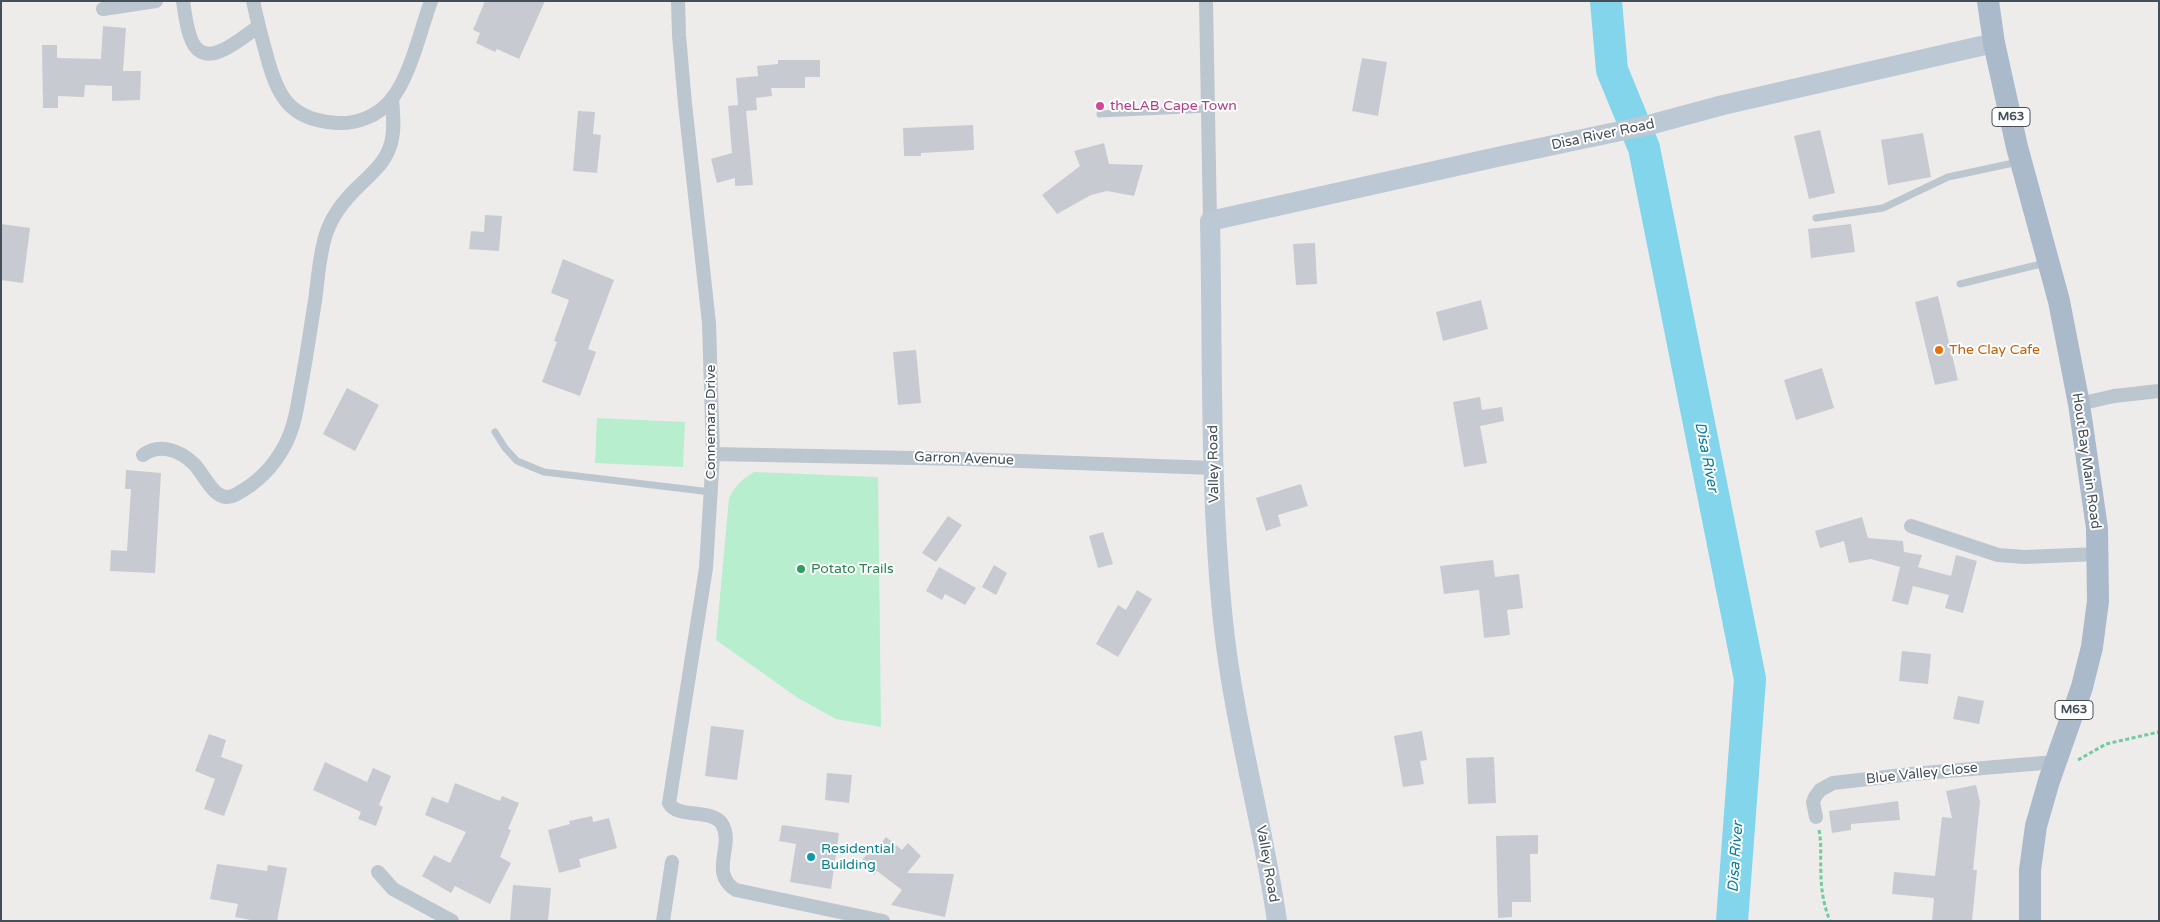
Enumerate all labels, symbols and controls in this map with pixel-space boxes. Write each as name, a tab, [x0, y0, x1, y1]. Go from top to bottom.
place label: theLAB Cape Town	[1110, 98, 1237, 114]
marker: theLAB Cape Town	[1094, 100, 1106, 112]
road number: M63	[1992, 108, 2030, 126]
street label: Disa River Road	[1550, 116, 1656, 154]
place label: The Clay Cafe	[1949, 342, 2040, 358]
marker: The Clay Cafe	[1933, 344, 1945, 356]
street label: Connemara Drive	[703, 364, 719, 480]
street label: Hout Bay Main Road	[2068, 392, 2104, 530]
water label: Disa River	[1690, 420, 1722, 494]
street label: Valley Road	[1205, 425, 1223, 503]
street label: Garron Avenue	[914, 449, 1014, 469]
place label: Potato Trails	[811, 561, 894, 577]
marker: Potato Trails	[795, 563, 807, 575]
road number: M63	[2055, 700, 2093, 720]
street label: Blue Valley Close	[1865, 760, 1979, 788]
water label: Disa River	[1725, 821, 1747, 893]
street label: Valley Road	[1252, 824, 1282, 904]
place label: Residential Building	[821, 841, 894, 874]
marker: Residential Building	[805, 851, 817, 863]

